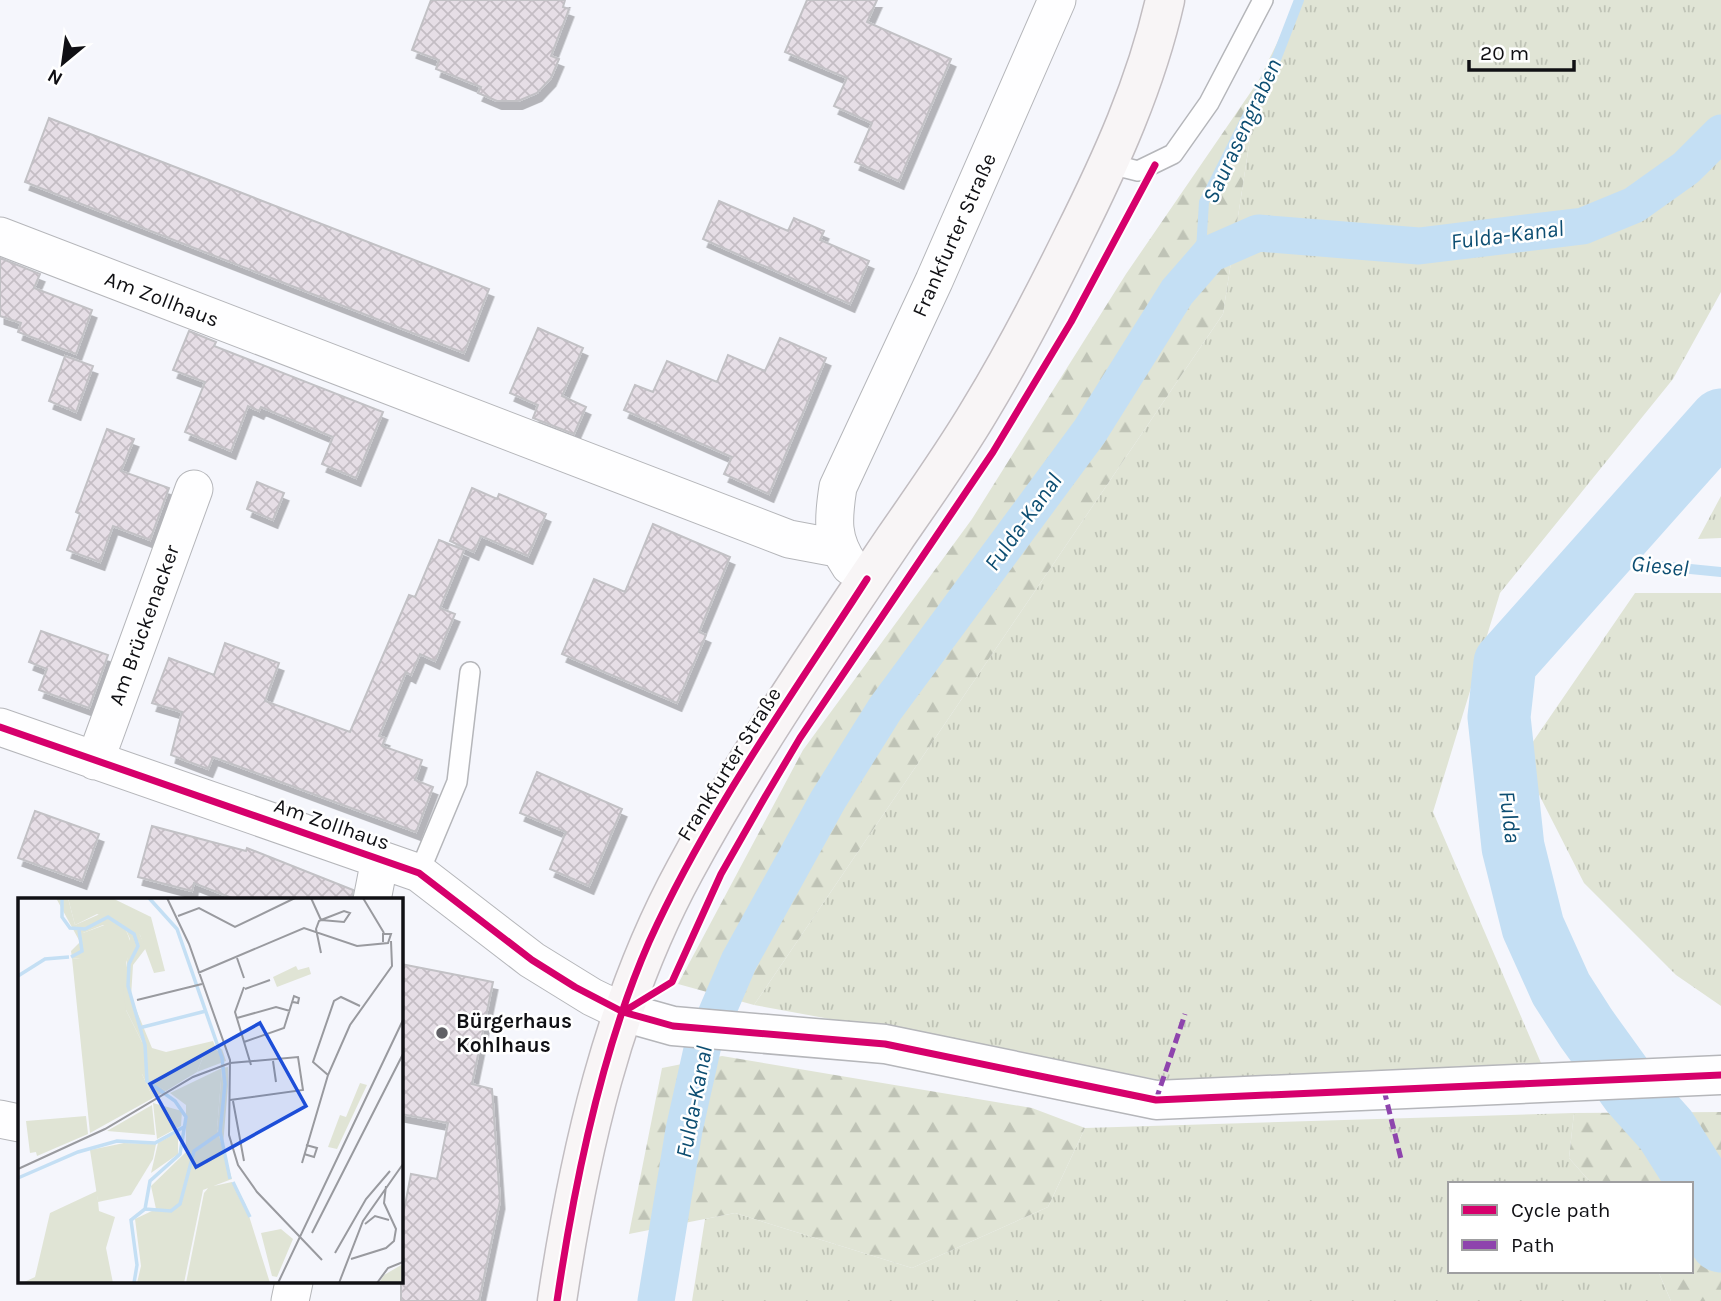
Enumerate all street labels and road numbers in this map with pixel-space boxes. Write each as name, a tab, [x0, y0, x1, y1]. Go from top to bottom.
street label: Frankfurter Straße	[907, 149, 1001, 321]
street label: Am Zollhaus	[102, 266, 222, 332]
street label: Am Brückenacker	[104, 541, 184, 708]
street label: Frankfurter Straße	[672, 683, 786, 845]
street label: Am Zollhaus	[271, 793, 393, 855]

